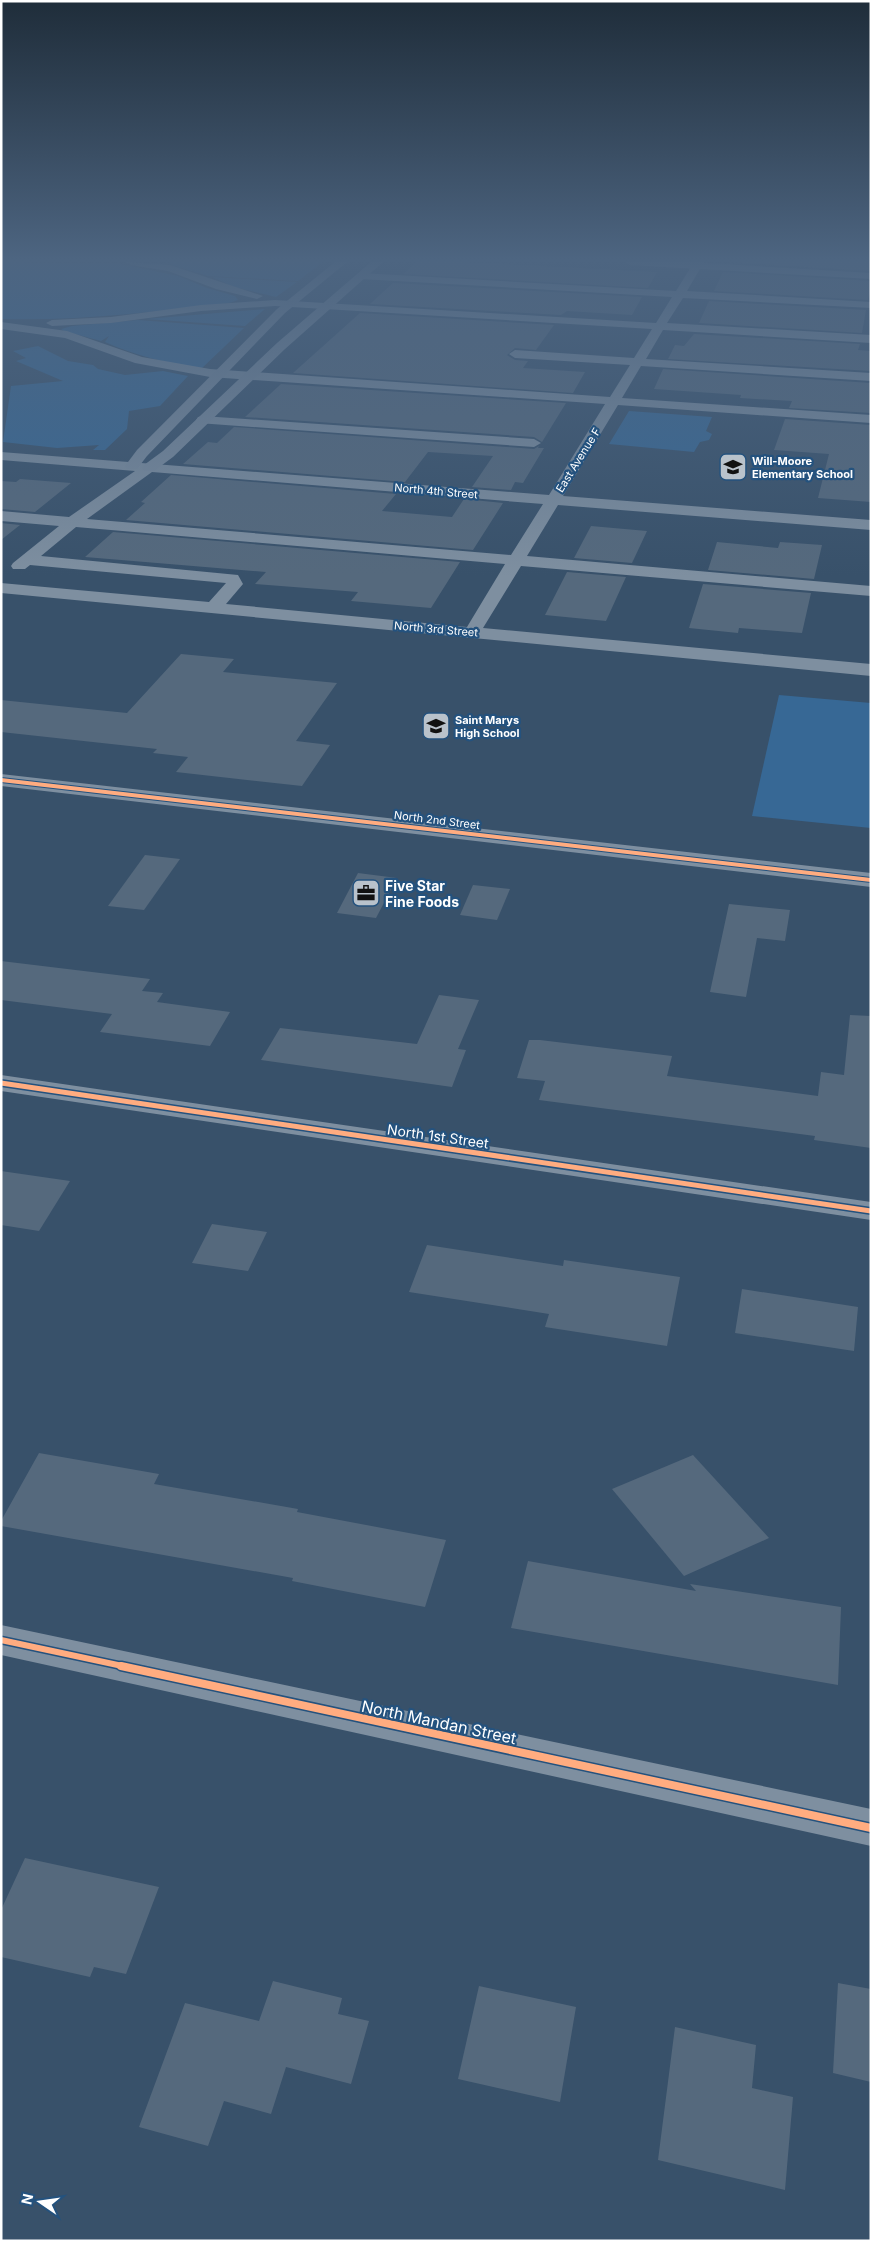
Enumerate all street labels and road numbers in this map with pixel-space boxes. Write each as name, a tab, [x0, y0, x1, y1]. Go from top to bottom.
street label: East Avenue F	[553, 425, 603, 495]
street label: North 4th Street	[394, 480, 479, 502]
street label: North 3rd Street	[394, 618, 479, 640]
street label: North 2nd Street	[393, 808, 481, 832]
street label: North 1st Street	[386, 1120, 490, 1152]
street label: North Mandan Street	[360, 1696, 518, 1748]

